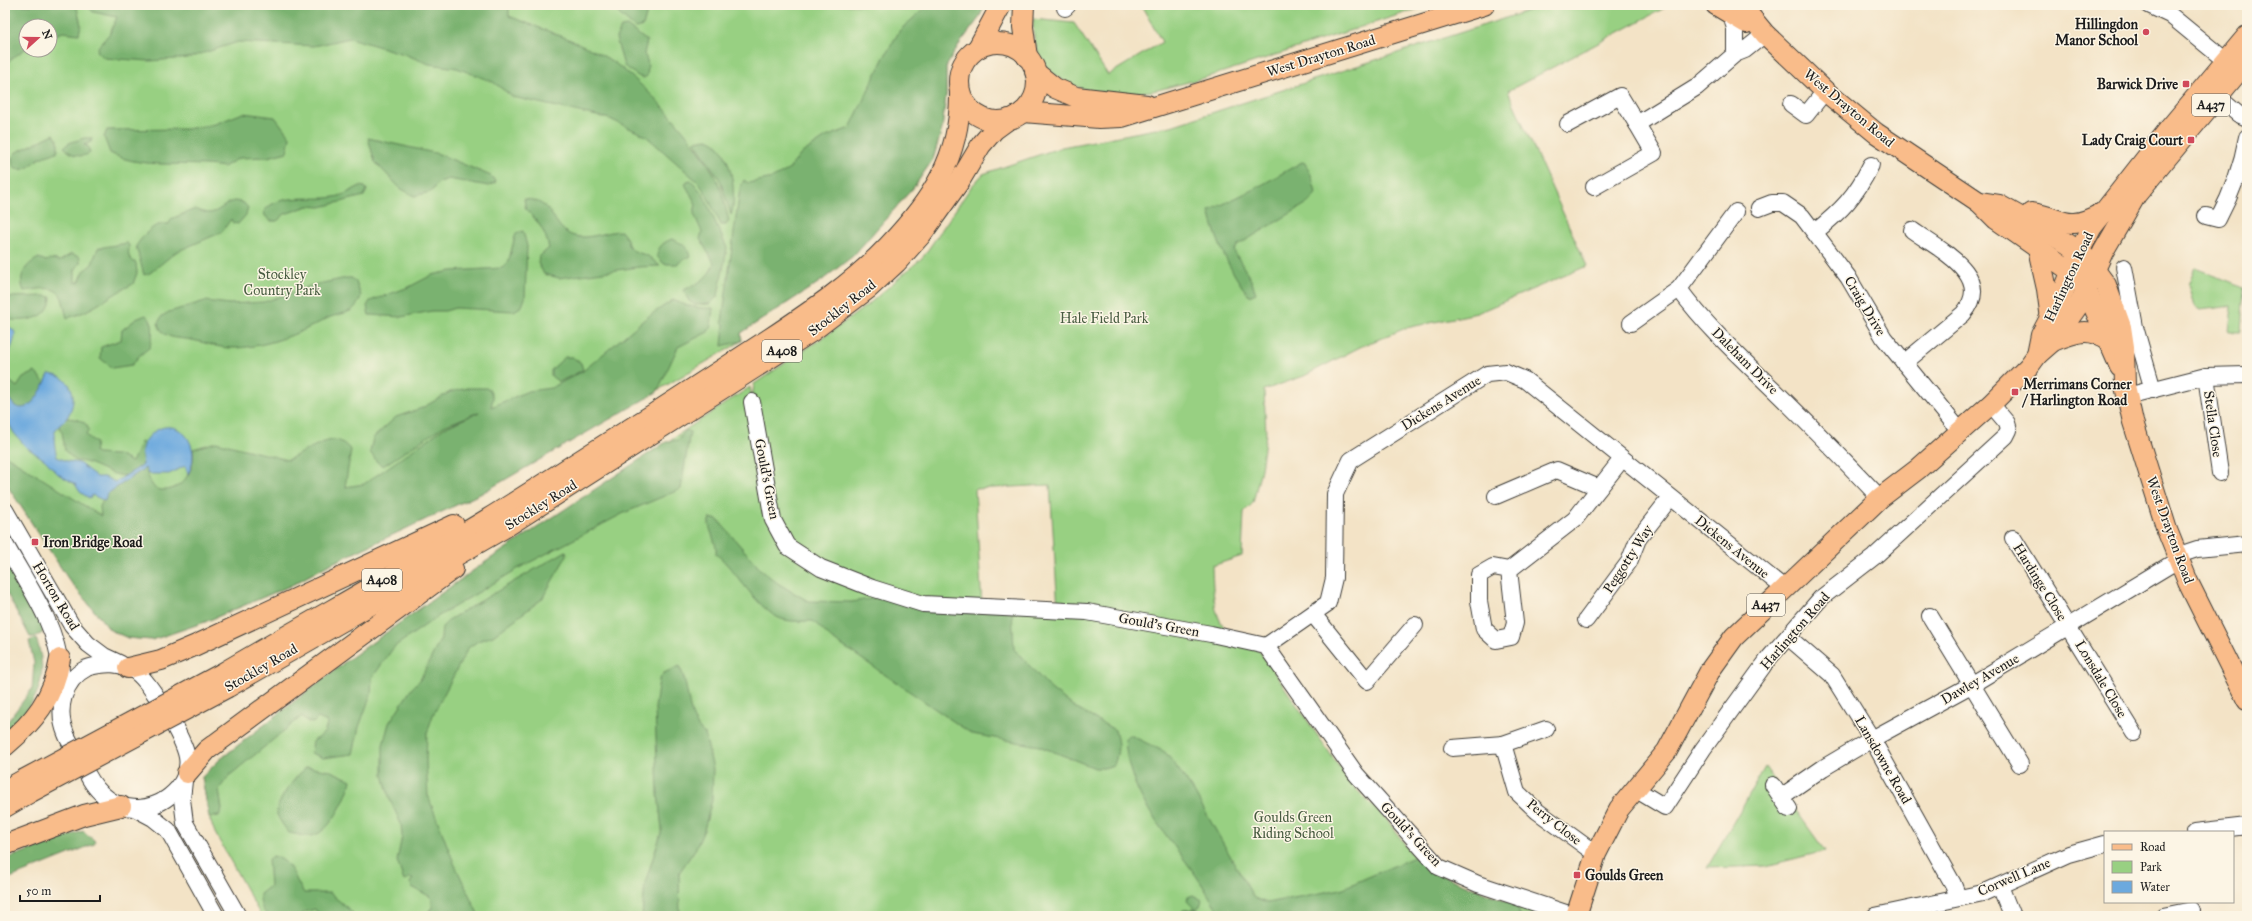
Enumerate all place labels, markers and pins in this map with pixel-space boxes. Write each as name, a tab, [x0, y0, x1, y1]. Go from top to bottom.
place label: Hillingdon Manor School	[2055, 16, 2139, 49]
marker: Hillingdon Manor School	[2141, 27, 2151, 37]
place label: Barwick Drive	[2097, 76, 2178, 93]
marker: Barwick Drive	[2181, 79, 2191, 89]
place label: Lady Craig Court	[2082, 132, 2183, 150]
marker: Lady Craig Court	[2186, 135, 2196, 145]
place label: Merrimans Corner / Harlington Road	[2021, 376, 2132, 410]
marker: Merrimans Corner / Harlington Road	[2010, 387, 2020, 397]
place label: Iron Bridge Road	[43, 534, 143, 552]
marker: Iron Bridge Road	[30, 537, 40, 547]
place label: Goulds Green	[1585, 867, 1664, 884]
marker: Goulds Green	[1572, 870, 1582, 880]

